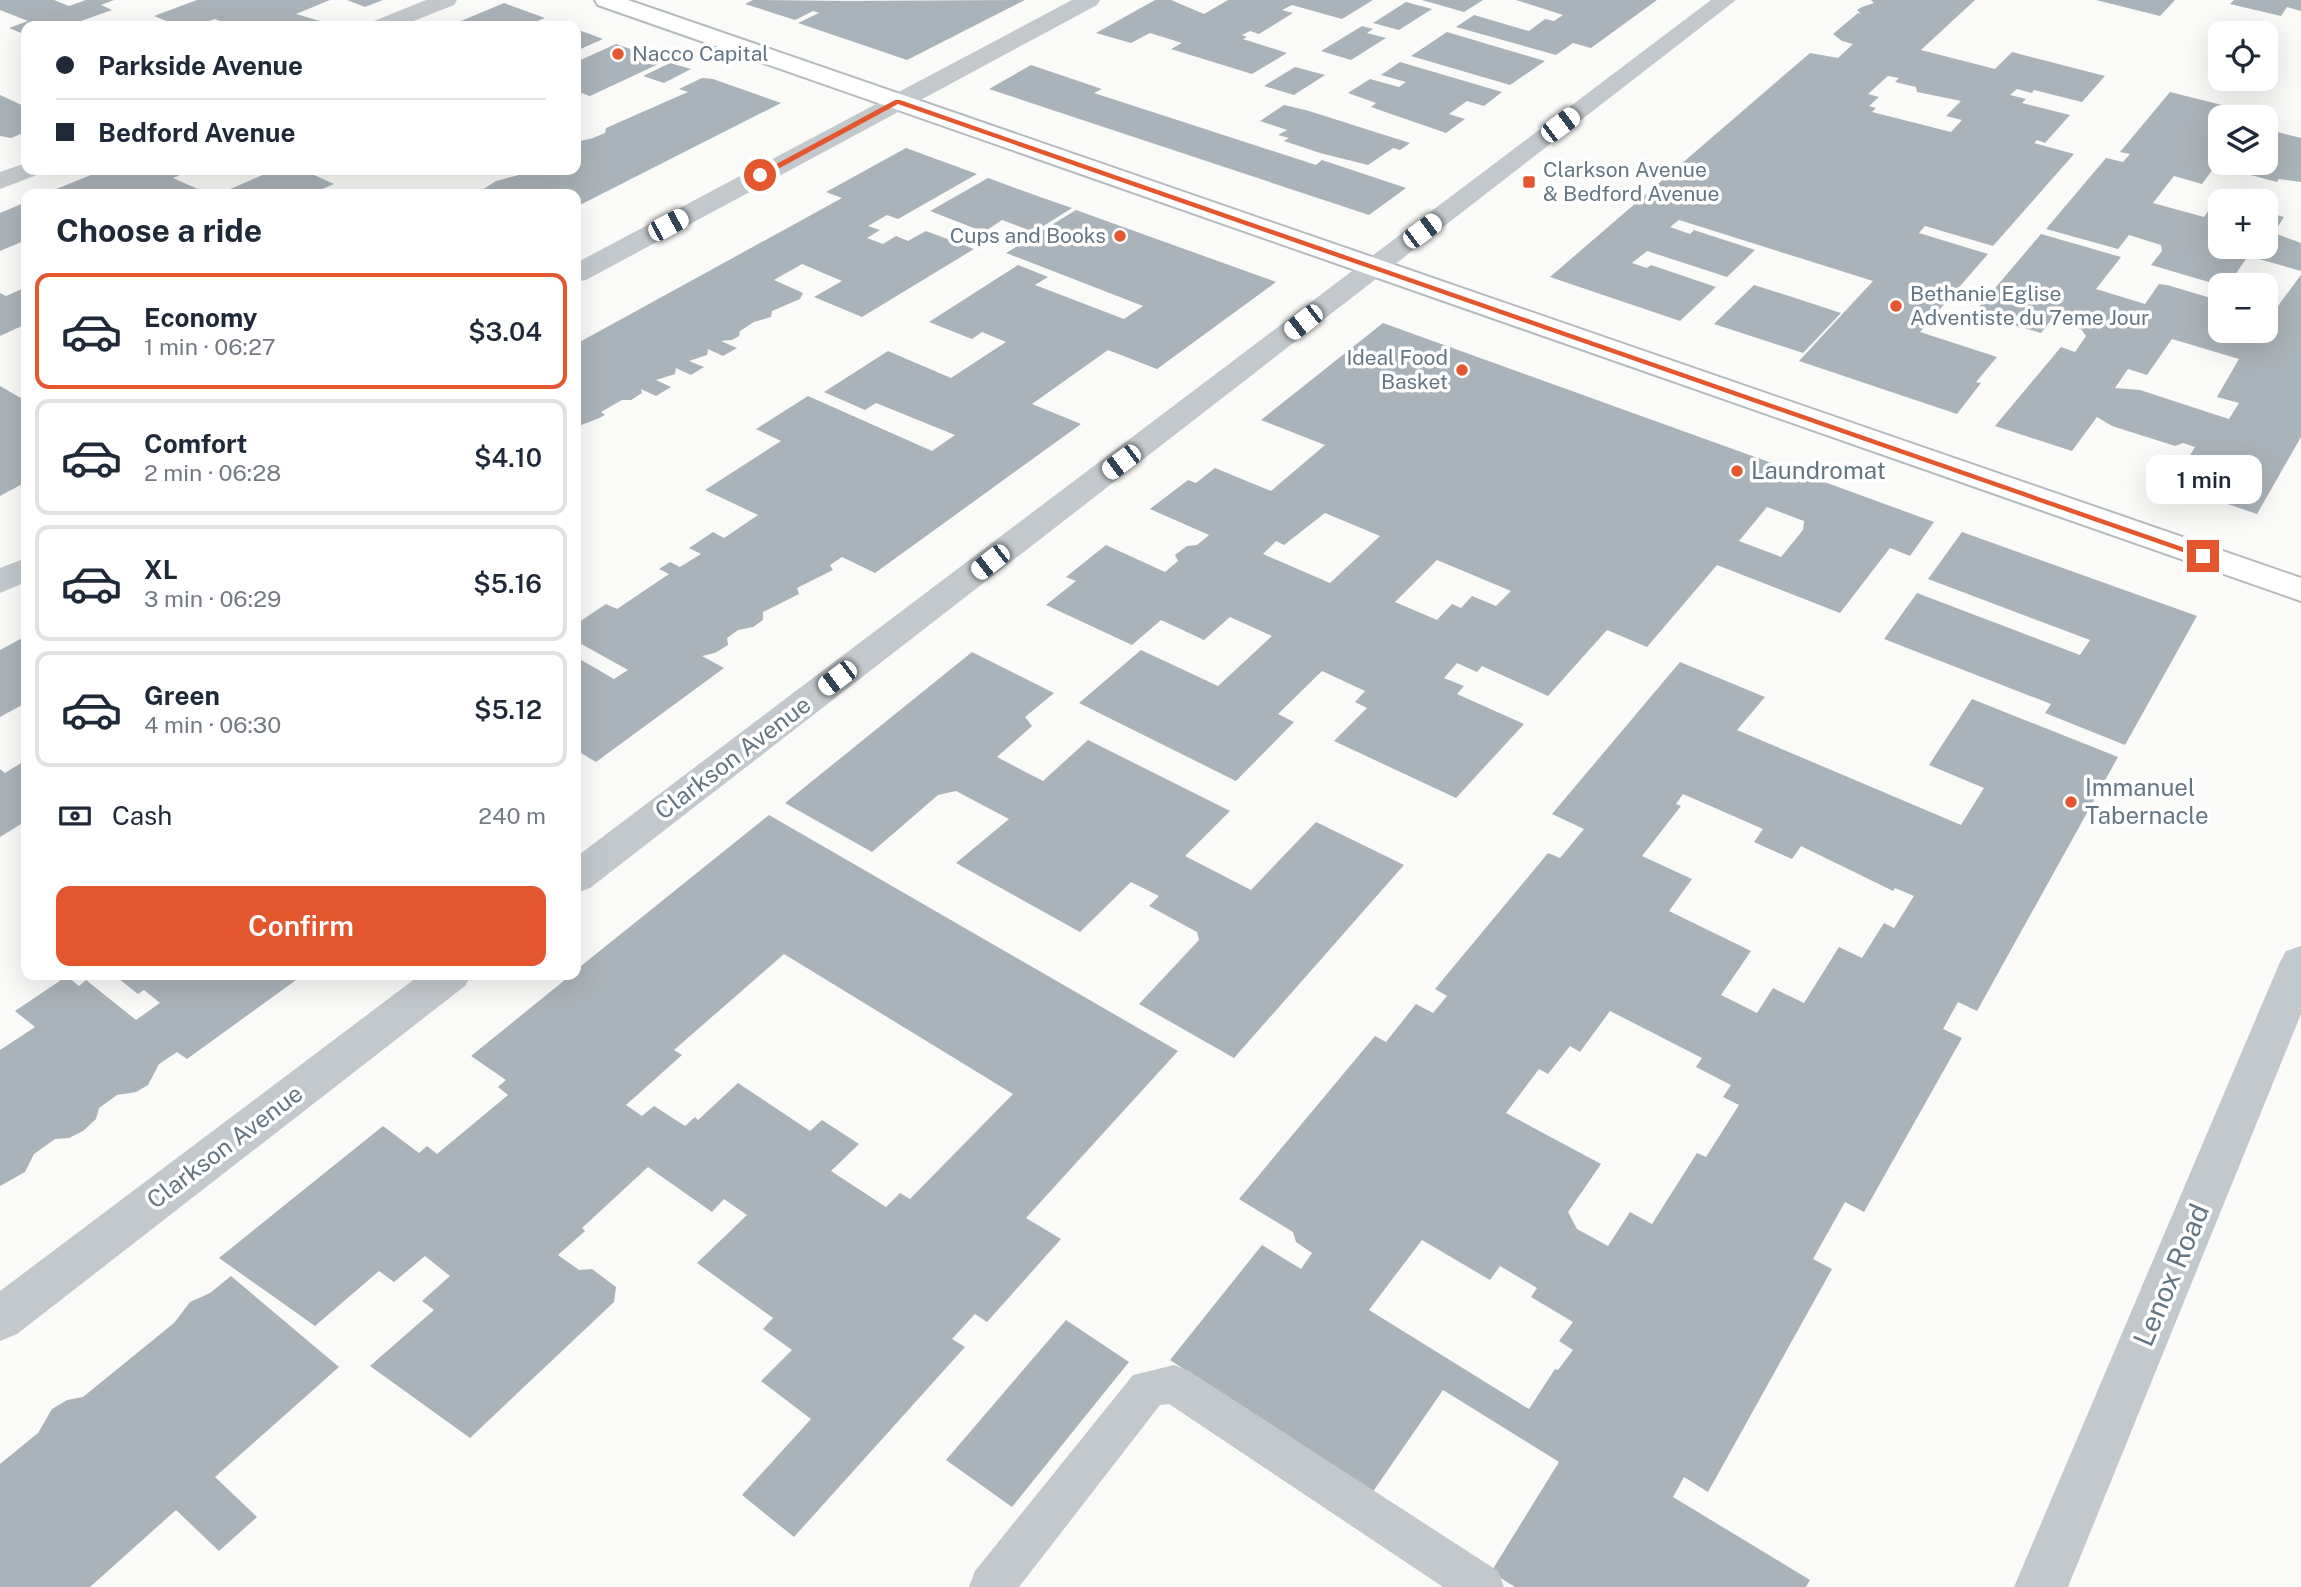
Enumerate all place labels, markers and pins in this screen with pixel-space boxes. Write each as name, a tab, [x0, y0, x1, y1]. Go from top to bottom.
place label: Nacco Capital	[632, 41, 769, 66]
marker: Nacco Capital	[610, 46, 626, 62]
place label: Clarkson Avenue & Bedford Avenue	[1543, 157, 1719, 206]
marker: Clarkson Avenue & Bedford Avenue	[1521, 174, 1537, 190]
place label: Cups and Books	[950, 223, 1106, 248]
marker: Cups and Books	[1112, 228, 1128, 244]
place label: Bethanie Eglise Adventiste du 7eme Jour	[1910, 281, 2149, 330]
marker: Bethanie Eglise Adventiste du 7eme Jour	[1888, 298, 1904, 314]
place label: Ideal Food Basket	[1346, 345, 1448, 394]
marker: Ideal Food Basket	[1454, 362, 1470, 378]
place label: Laundromat	[1751, 456, 1886, 484]
marker: Laundromat	[1729, 463, 1745, 479]
place label: Immanuel Tabernacle	[2085, 773, 2209, 829]
marker: Immanuel Tabernacle	[2063, 794, 2079, 810]

